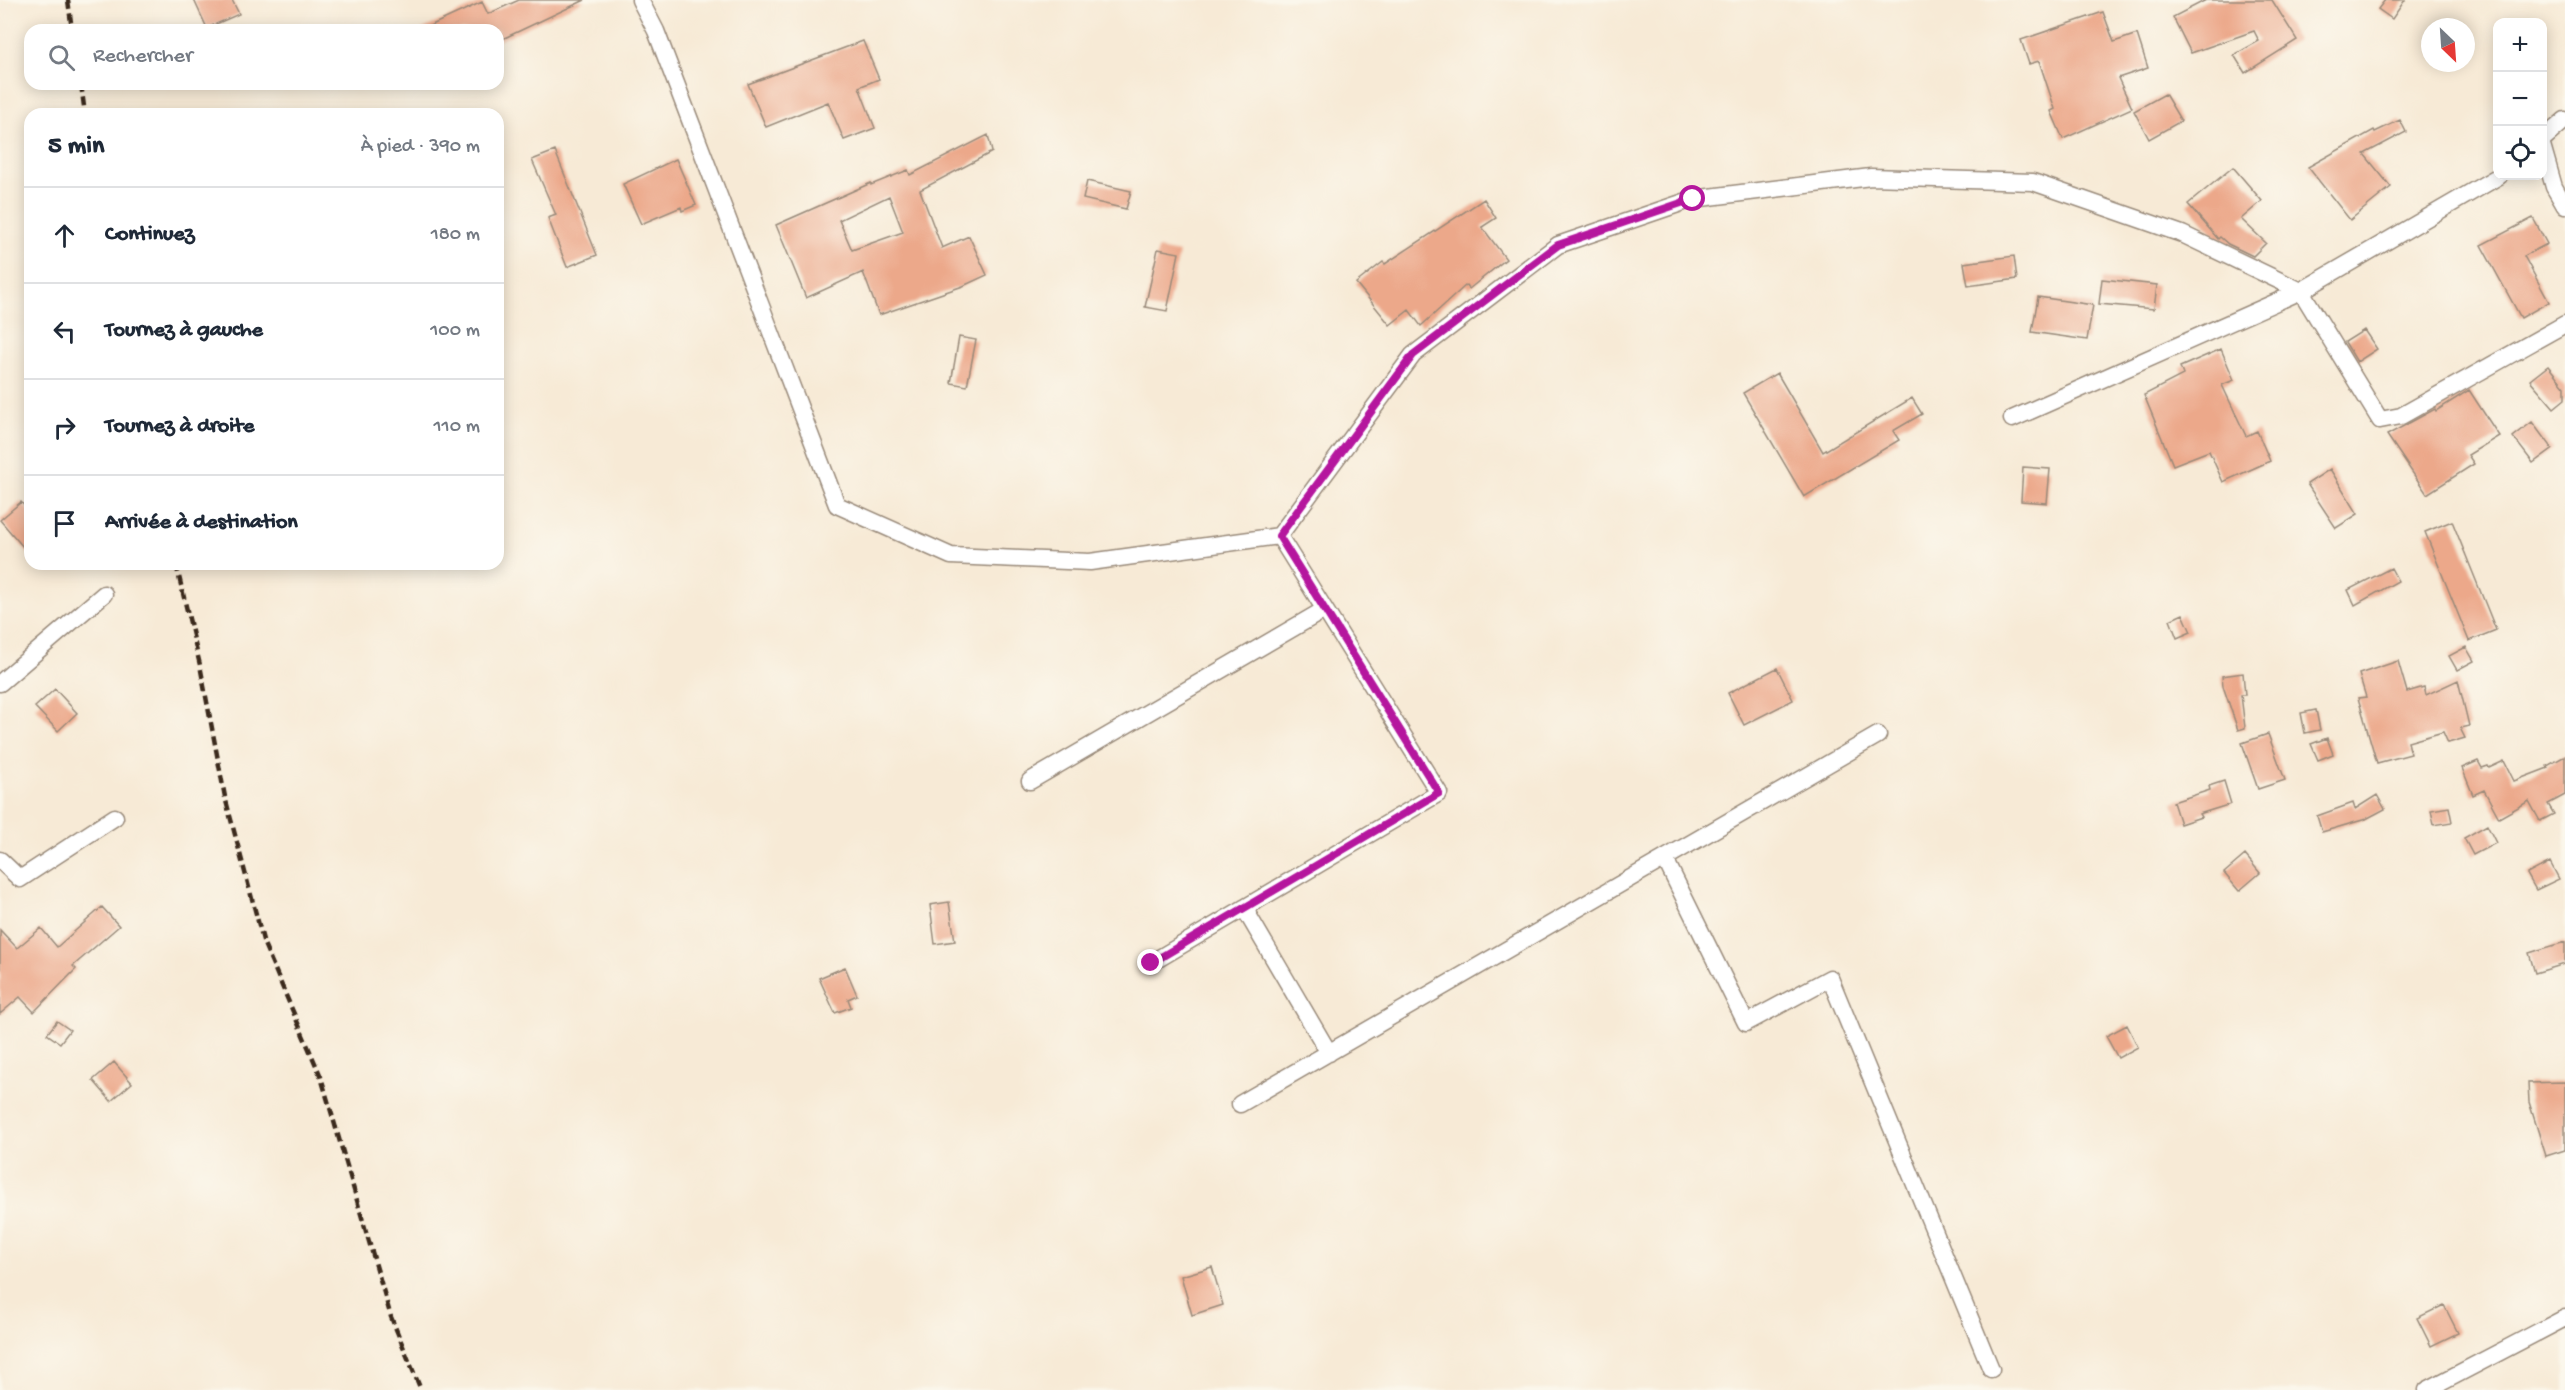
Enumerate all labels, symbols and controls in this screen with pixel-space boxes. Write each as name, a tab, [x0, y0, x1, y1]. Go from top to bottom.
north arrow	[2421, 18, 2475, 72]
map controls	[2493, 18, 2547, 180]
button: +	[2493, 18, 2547, 72]
search box	[24, 24, 504, 90]
icon: search	[45, 41, 78, 74]
text: Rechercher	[93, 44, 193, 70]
button: −	[2493, 72, 2547, 126]
button: locate	[2493, 126, 2547, 180]
text: 5 min	[48, 132, 104, 163]
text: À pied · 390 m	[361, 136, 480, 159]
route start	[1679, 185, 1705, 211]
icon: ahead	[48, 219, 81, 252]
text: Continuez	[105, 222, 194, 248]
text: 180 m	[431, 224, 480, 247]
icon: left	[48, 315, 81, 348]
text: Tournez à gauche	[105, 318, 263, 344]
text: 100 m	[430, 320, 480, 343]
icon: right	[48, 411, 81, 444]
text: Tournez à droite	[105, 414, 254, 440]
text: 110 m	[434, 416, 480, 439]
icon: arrive	[48, 507, 81, 540]
text: Arrivée à destination	[105, 510, 298, 536]
route end	[1137, 949, 1163, 975]

